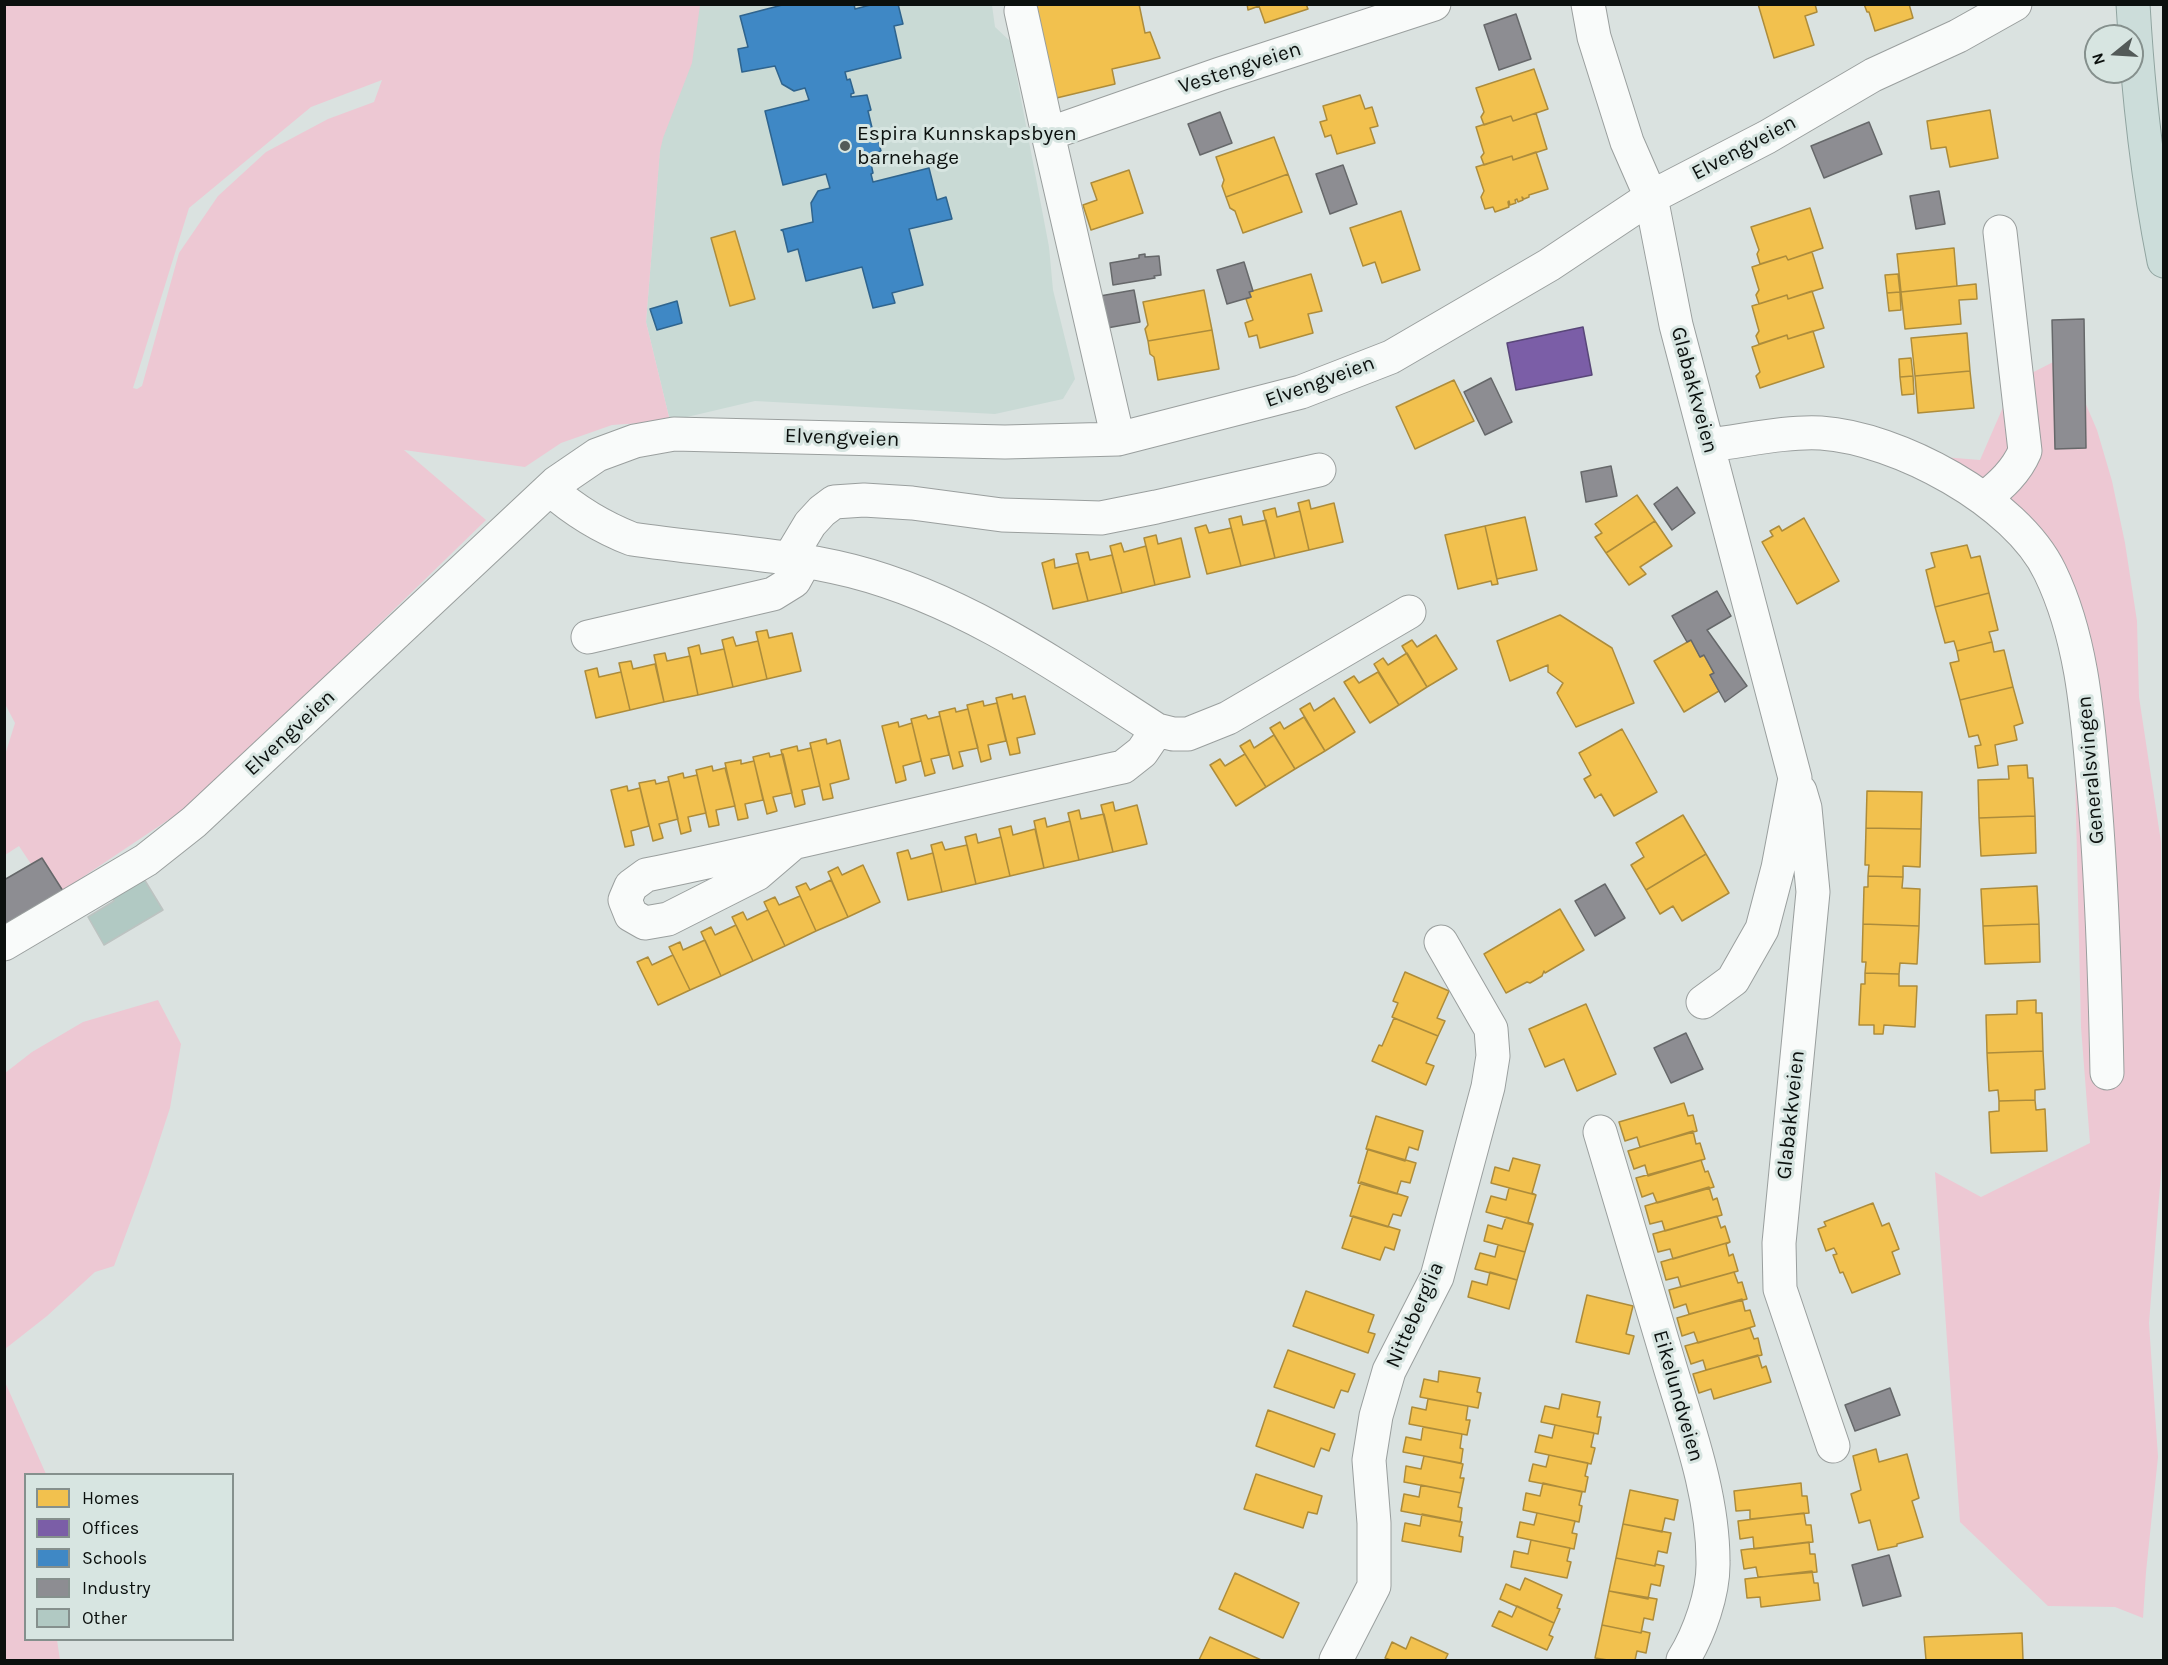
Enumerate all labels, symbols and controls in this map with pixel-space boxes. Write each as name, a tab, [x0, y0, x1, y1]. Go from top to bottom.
north arrow	[2084, 24, 2144, 84]
street label: Vestengveien	[1176, 36, 1304, 100]
text: N	[2088, 51, 2109, 68]
street label: Elvengveien	[1687, 110, 1801, 186]
place label: Espira Kunnskapsbyen barnehage	[857, 121, 1077, 171]
marker: Espira Kunnskapsbyen barnehage	[838, 139, 852, 153]
street label: Glabakkveien	[1665, 324, 1723, 456]
street label: Elvengveien	[1262, 351, 1378, 413]
street label: Elvengveien	[784, 423, 900, 453]
street label: Elvengveien	[240, 685, 340, 781]
street label: Generalsvingen	[2072, 695, 2110, 845]
street label: Glabakkveien	[1772, 1049, 1810, 1181]
street label: Nitteberglia	[1380, 1258, 1450, 1372]
street label: Eikelundveien	[1647, 1327, 1709, 1465]
legend	[24, 1473, 234, 1641]
text: Homes	[82, 1487, 139, 1509]
text: Offices	[82, 1517, 139, 1539]
text: Schools	[82, 1547, 147, 1569]
text: Industry	[82, 1577, 151, 1599]
text: Other	[82, 1607, 127, 1629]

